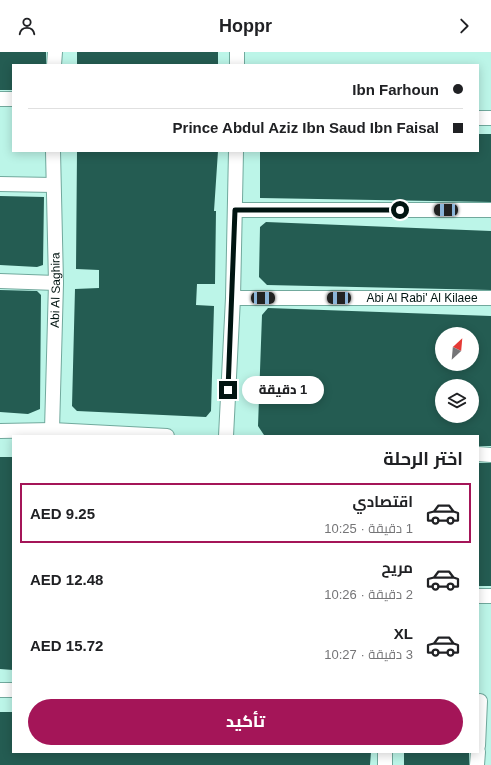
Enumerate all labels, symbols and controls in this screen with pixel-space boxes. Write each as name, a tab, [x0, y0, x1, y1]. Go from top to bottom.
icon: person	[16, 15, 38, 37]
icon: forward	[453, 15, 475, 37]
text: Hoppr	[219, 16, 272, 36]
text: Ibn Farhoun	[352, 81, 439, 98]
text: Prince Abdul Aziz Ibn Saud Ibn Faisal	[173, 119, 439, 136]
route start	[391, 201, 409, 219]
car	[434, 204, 458, 216]
street label: Abi Al Saghira	[48, 252, 63, 328]
street label: Abi Al Rabi' Al Kilaee	[366, 291, 478, 305]
car	[251, 292, 275, 304]
car	[327, 292, 351, 304]
north arrow	[435, 327, 479, 371]
map controls	[435, 327, 479, 423]
callout: 1 دقيقة	[242, 376, 324, 404]
button: layers	[435, 379, 479, 423]
route end	[219, 381, 237, 399]
text: 1 دقيقة	[259, 382, 307, 397]
text: اختر الرحلة	[383, 449, 463, 469]
text: اقتصادي	[353, 493, 413, 510]
icon: car	[425, 495, 461, 531]
text: AED 9.25	[30, 505, 95, 522]
text: 1 دقيقة · 10:25	[324, 521, 413, 536]
text: مريح	[381, 559, 413, 576]
icon: car	[425, 561, 461, 597]
text: AED 12.48	[30, 571, 103, 588]
text: 2 دقيقة · 10:26	[324, 587, 413, 602]
text: XL	[394, 625, 413, 642]
icon: car	[425, 627, 461, 663]
text: AED 15.72	[30, 637, 103, 654]
text: 3 دقيقة · 10:27	[324, 647, 413, 662]
button: تأكيد	[28, 699, 463, 745]

